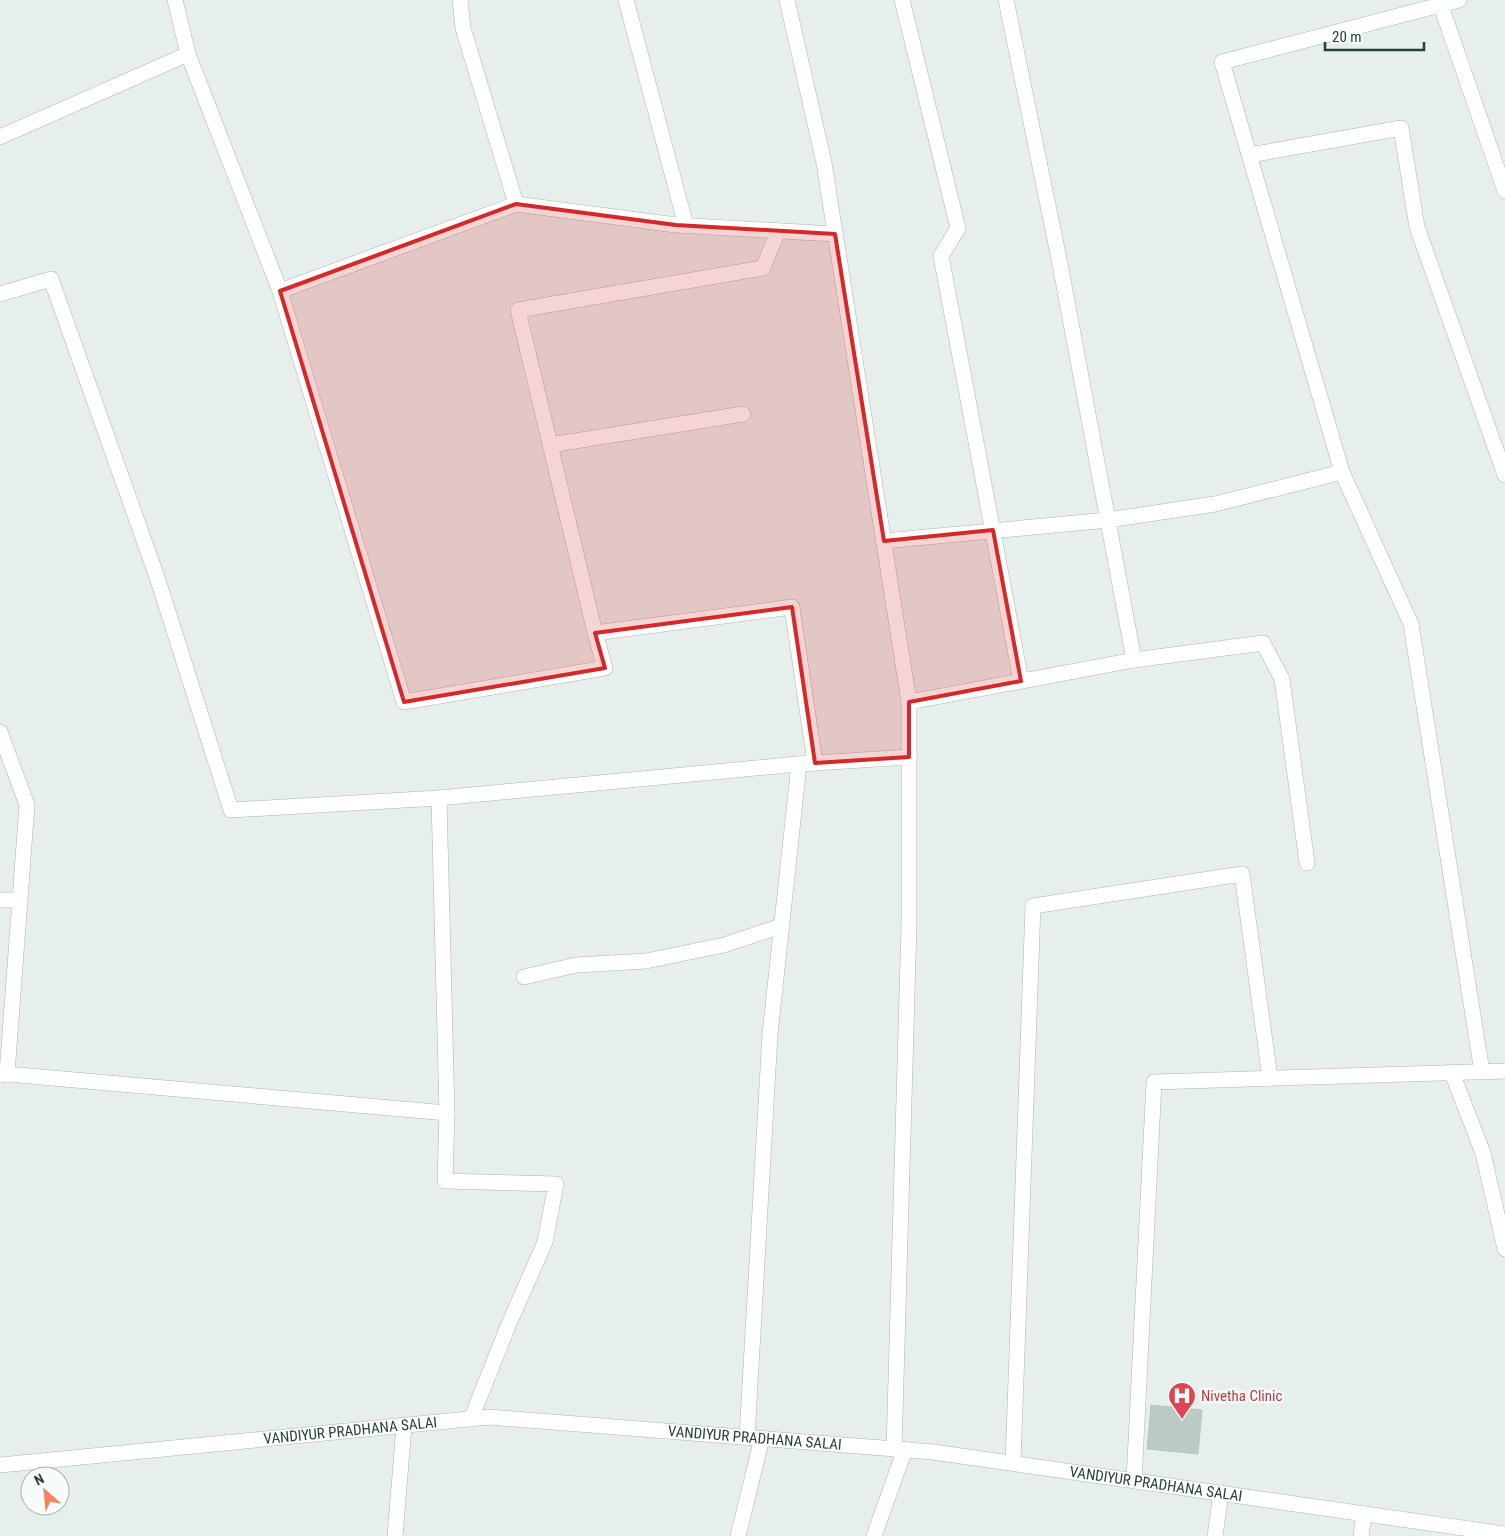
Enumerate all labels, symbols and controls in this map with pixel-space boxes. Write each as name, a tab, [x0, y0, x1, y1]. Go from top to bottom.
scale bar	[1325, 20, 1424, 52]
text: 20 m	[1332, 28, 1362, 46]
hospital icon: Nivetha Clinic	[1167, 1381, 1197, 1420]
place label: Nivetha Clinic	[1201, 1387, 1282, 1405]
street label: VANDIYUR PRADHANA SALAI	[263, 1413, 438, 1448]
street label: VANDIYUR PRADHANA SALAI	[667, 1422, 842, 1454]
street label: VANDIYUR PRADHANA SALAI	[1068, 1463, 1244, 1505]
north arrow	[20, 1466, 70, 1516]
text: N	[32, 1470, 47, 1488]

